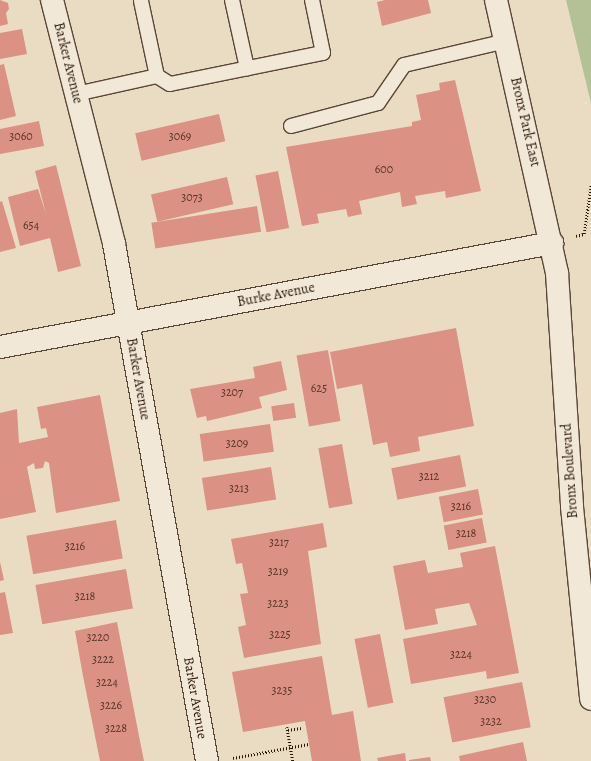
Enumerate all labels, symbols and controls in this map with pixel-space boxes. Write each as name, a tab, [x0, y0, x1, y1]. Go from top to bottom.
street label: Barker Avenue	[50, 21, 86, 105]
street label: Bronx Park East	[507, 76, 543, 168]
house number: 3060	[9, 130, 33, 144]
house number: 3069	[169, 130, 191, 144]
house number: 600	[375, 163, 393, 177]
house number: 3073	[181, 191, 203, 205]
house number: 654	[23, 219, 39, 233]
street label: Burke Avenue	[236, 279, 316, 311]
street label: Barker Avenue	[123, 337, 153, 421]
house number: 625	[311, 382, 327, 396]
house number: 3207	[221, 386, 243, 400]
street label: Bronx Boulevard	[558, 423, 582, 519]
house number: 3209	[226, 437, 248, 451]
house number: 3212	[419, 470, 439, 484]
house number: 3213	[229, 482, 249, 496]
house number: 3216	[451, 500, 471, 514]
house number: 3218	[456, 527, 476, 541]
house number: 3217	[269, 536, 289, 550]
house number: 3216	[65, 540, 85, 554]
house number: 3219	[268, 565, 288, 579]
house number: 3218	[75, 590, 95, 604]
house number: 3223	[267, 597, 289, 611]
house number: 3225	[269, 628, 291, 642]
house number: 3220	[87, 631, 109, 645]
house number: 3224	[450, 648, 472, 662]
house number: 3222	[92, 653, 114, 667]
street label: Barker Avenue	[180, 656, 210, 740]
house number: 3224	[96, 676, 118, 690]
house number: 3235	[272, 684, 292, 698]
house number: 3230	[474, 693, 496, 707]
house number: 3226	[100, 699, 122, 713]
house number: 3232	[480, 715, 502, 729]
house number: 3228	[105, 722, 127, 736]

